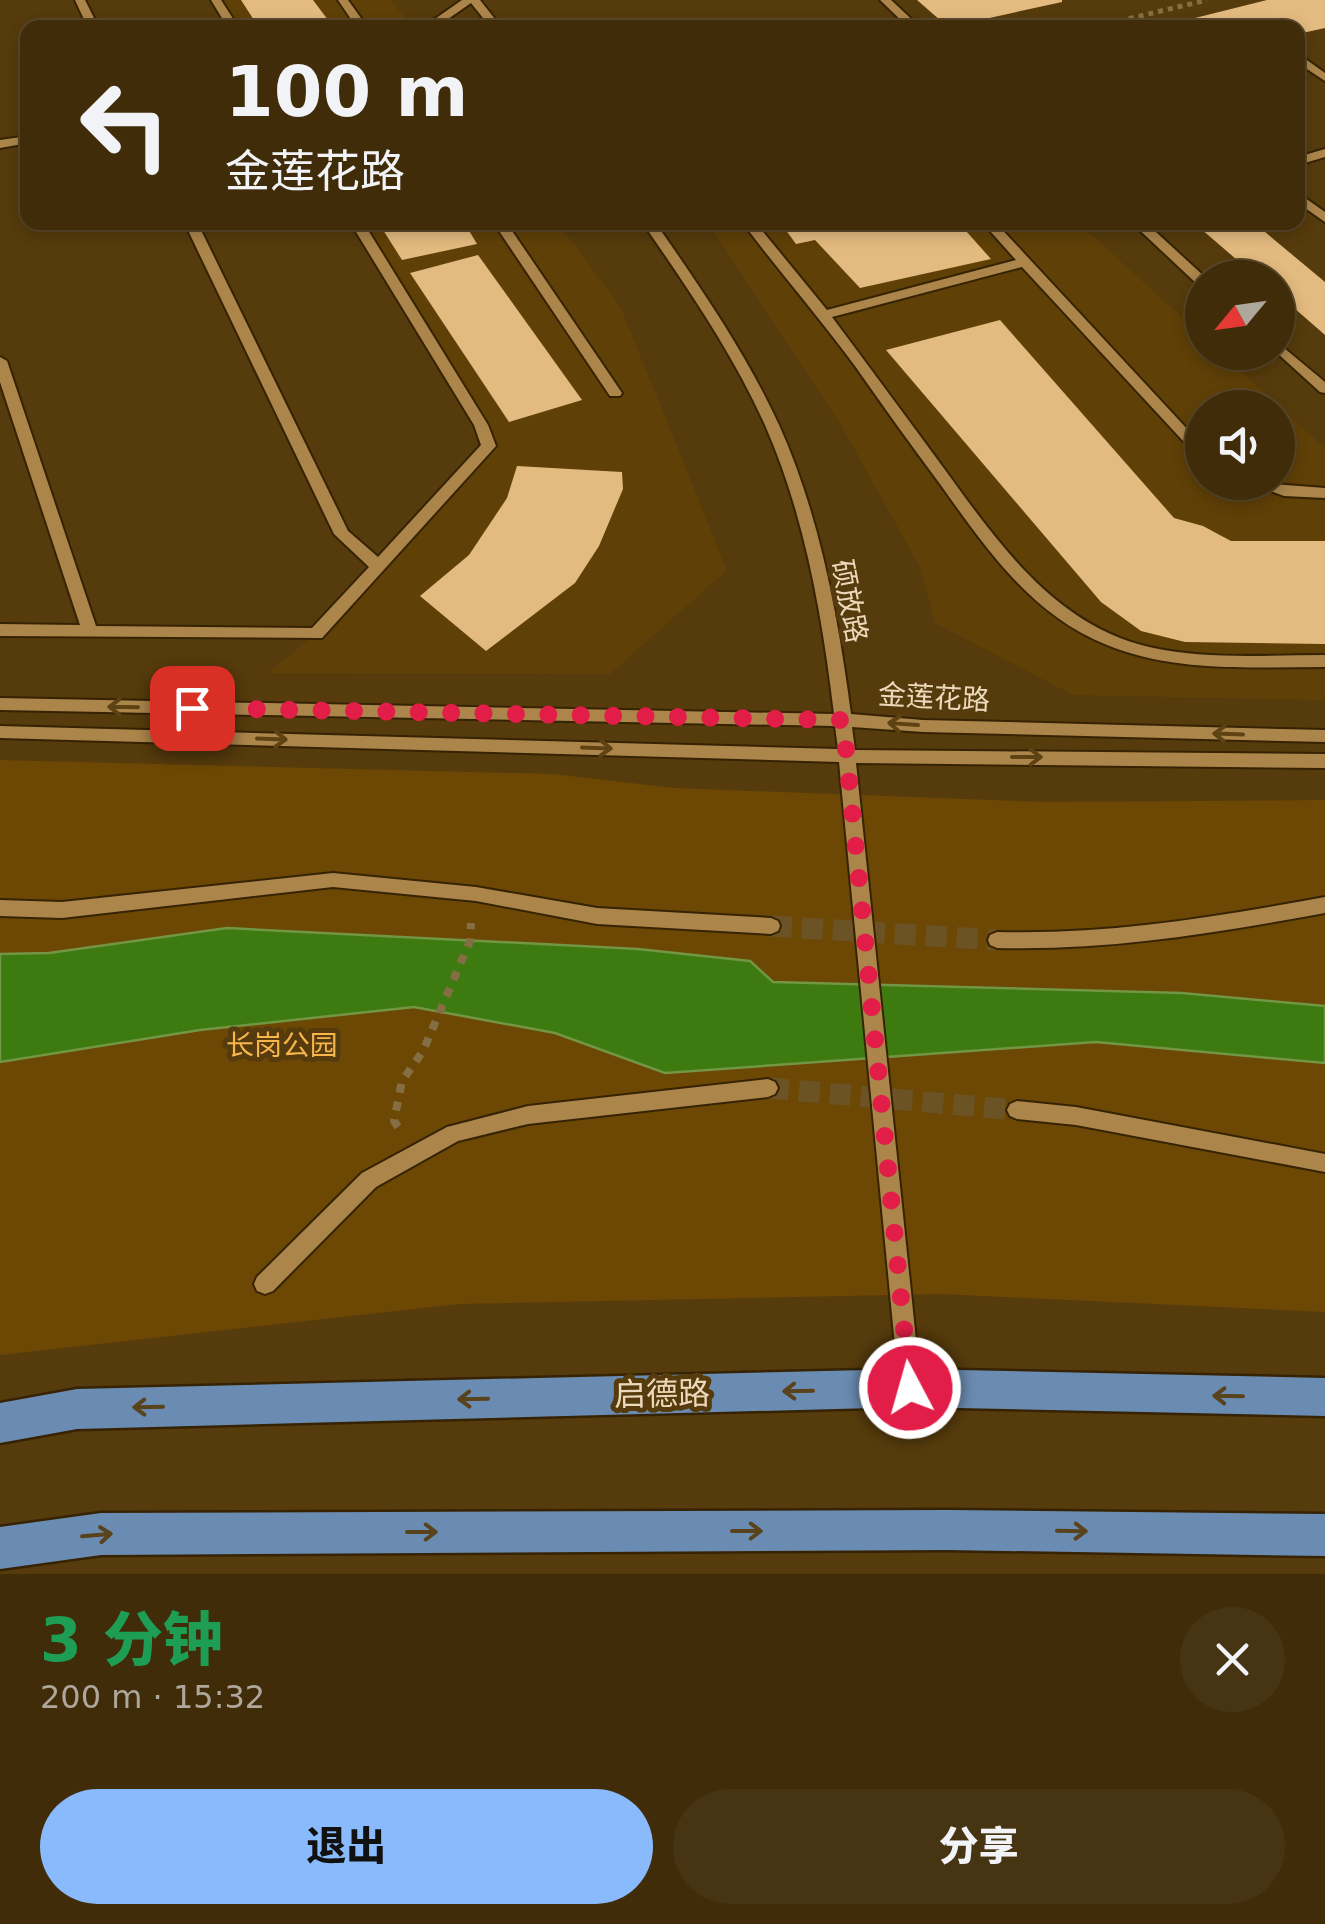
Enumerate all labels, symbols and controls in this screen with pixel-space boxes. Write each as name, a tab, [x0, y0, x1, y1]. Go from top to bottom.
text: 100 m	[225, 51, 468, 133]
icon: left	[60, 60, 190, 190]
text: 金莲花路	[225, 145, 405, 198]
north arrow	[1185, 260, 1295, 370]
map controls	[1185, 260, 1295, 500]
button: sound	[1185, 390, 1295, 500]
street label: 硕放路	[825, 557, 874, 645]
pin	[150, 666, 235, 751]
street label: 金莲花路	[877, 678, 991, 717]
icon: arrive	[165, 681, 220, 736]
one-way arrow	[107, 697, 139, 716]
one-way arrow	[887, 715, 919, 734]
one-way arrow	[1212, 724, 1244, 743]
one-way arrow	[256, 730, 288, 749]
one-way arrow	[581, 739, 613, 758]
one-way arrow	[1010, 748, 1043, 766]
park label: 长岗公园	[226, 1029, 338, 1062]
position arrow	[858, 1336, 962, 1440]
street label: 启德路	[614, 1374, 710, 1414]
one-way arrow	[782, 1381, 814, 1400]
one-way arrow	[1212, 1386, 1244, 1406]
one-way arrow	[457, 1389, 489, 1408]
one-way arrow	[132, 1398, 164, 1417]
one-way arrow	[404, 1522, 437, 1542]
one-way arrow	[730, 1522, 762, 1540]
one-way arrow	[1055, 1522, 1087, 1541]
one-way arrow	[80, 1526, 112, 1545]
text: 3 分钟	[40, 1605, 223, 1675]
button: close	[1180, 1607, 1285, 1712]
text: 200 m · 15:32	[40, 1678, 265, 1716]
button: 退出	[40, 1789, 653, 1904]
button: 分享	[673, 1789, 1285, 1904]

